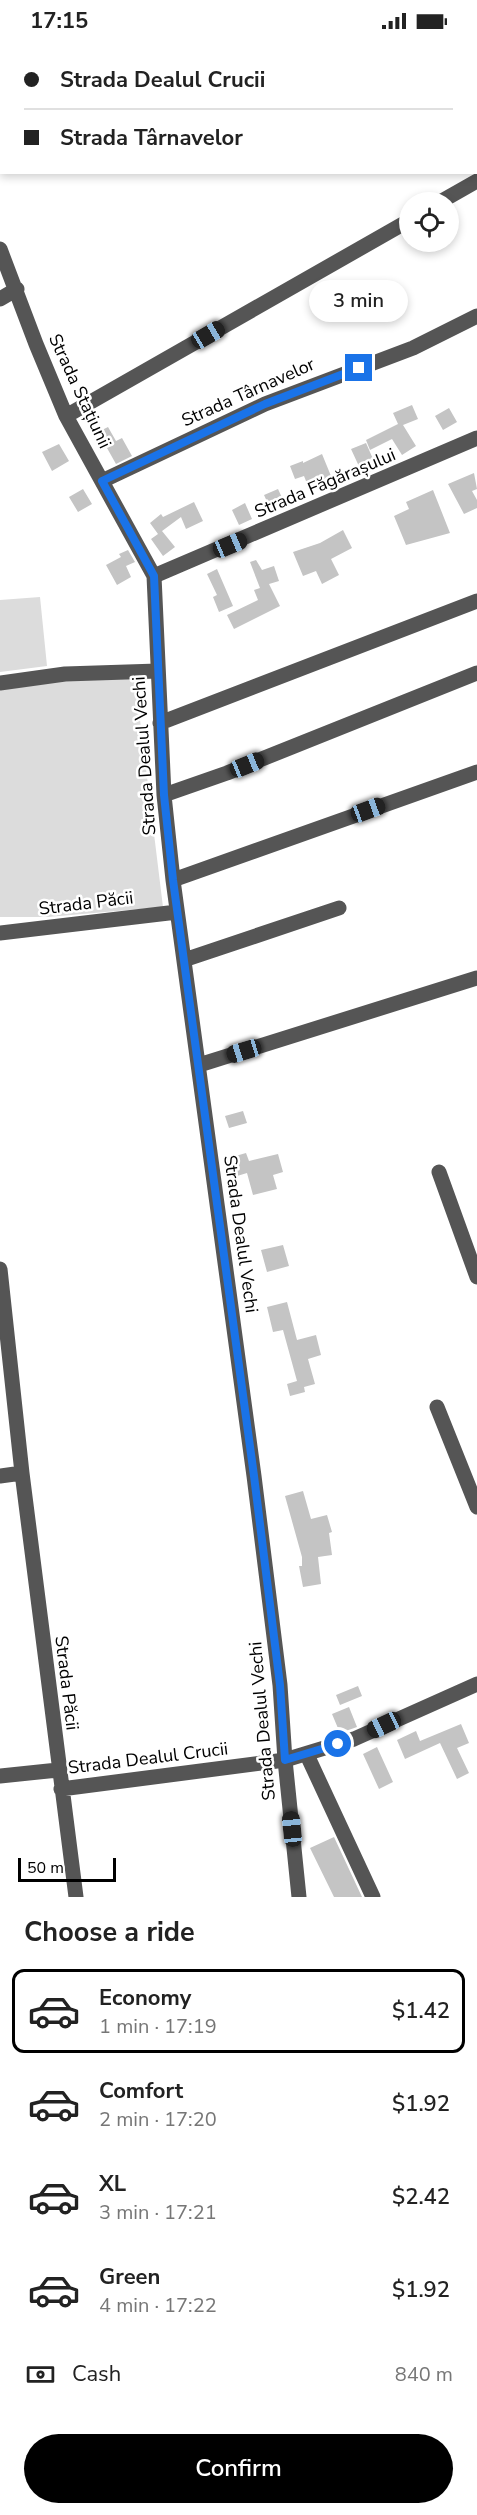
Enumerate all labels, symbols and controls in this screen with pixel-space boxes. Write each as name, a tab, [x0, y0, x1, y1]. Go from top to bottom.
text: 17:15	[30, 6, 88, 36]
text: Strada Dealul Crucii	[60, 65, 265, 95]
text: Strada Târnavelor	[60, 123, 243, 153]
map controls	[399, 192, 459, 252]
button: locate	[399, 192, 459, 252]
callout: 3 min	[310, 281, 409, 323]
text: 3 min	[333, 287, 384, 314]
car	[188, 318, 228, 352]
street label: Strada Stațiunii	[43, 330, 117, 452]
street label: Strada Târnavelor	[178, 352, 319, 432]
route end	[345, 354, 372, 381]
street label: Strada Făgărașului	[251, 442, 399, 524]
car	[210, 530, 250, 560]
street label: Strada Dealul Vechi	[126, 676, 162, 836]
car	[227, 750, 267, 780]
car	[348, 795, 388, 825]
street label: Strada Păcii	[37, 885, 135, 921]
car	[224, 1037, 264, 1065]
street label: Strada Dealul Vechi	[218, 1153, 264, 1315]
street label: Strada Păcii	[49, 1634, 85, 1732]
street label: Strada Dealul Vechi	[243, 1641, 281, 1801]
car	[364, 1709, 404, 1741]
route start	[324, 1730, 351, 1757]
street label: Strada Dealul Crucii	[67, 1736, 229, 1780]
car	[281, 1810, 303, 1848]
scale bar	[18, 1855, 116, 1882]
text: 50 m	[27, 1857, 64, 1879]
text: Choose a ride	[24, 1914, 195, 1951]
text: Economy	[99, 1983, 191, 2013]
icon: car	[27, 1984, 81, 2038]
text: $1.42	[392, 1996, 450, 2026]
text: 1 min · 17:19	[99, 2013, 217, 2040]
text: Comfort	[99, 2076, 183, 2106]
icon: car	[27, 2077, 81, 2131]
text: $1.92	[392, 2089, 450, 2119]
text: 2 min · 17:20	[99, 2106, 217, 2133]
text: XL	[99, 2169, 126, 2199]
icon: car	[27, 2170, 81, 2224]
text: $2.42	[392, 2182, 450, 2212]
text: 3 min · 17:21	[99, 2199, 217, 2226]
text: Green	[99, 2262, 160, 2292]
icon: car	[27, 2263, 81, 2317]
text: $1.92	[392, 2275, 450, 2305]
text: 4 min · 17:22	[99, 2292, 217, 2319]
icon: cash	[24, 2358, 57, 2391]
text: Cash	[72, 2359, 121, 2389]
text: 840 m	[395, 2361, 453, 2388]
button: Confirm	[24, 2434, 453, 2503]

